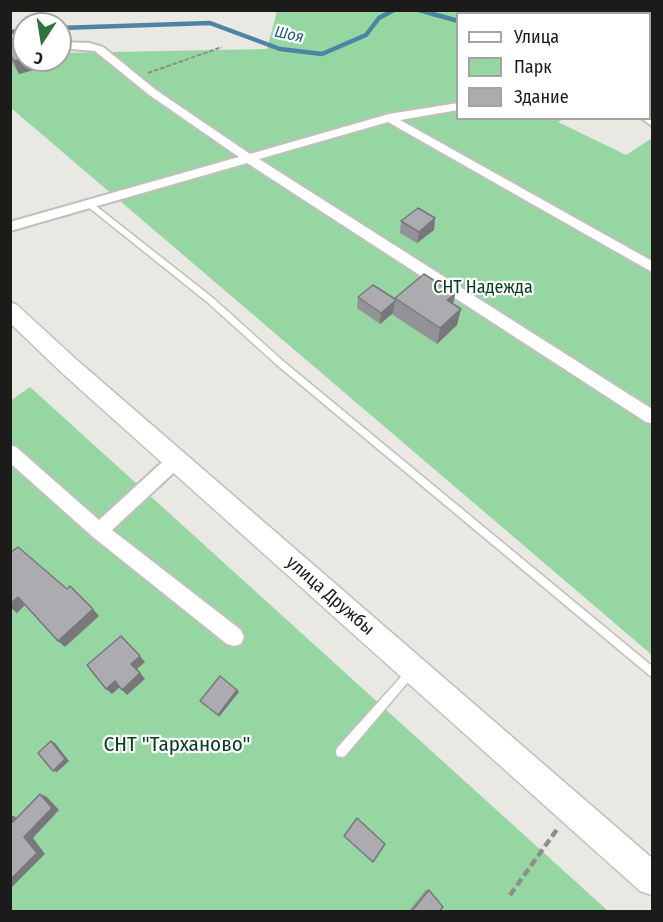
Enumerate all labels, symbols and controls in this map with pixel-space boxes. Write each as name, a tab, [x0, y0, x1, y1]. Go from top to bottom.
north arrow	[12, 12, 72, 72]
legend	[456, 12, 651, 120]
water label: Шоя	[273, 23, 305, 47]
text: Улица	[514, 26, 559, 48]
text: С	[32, 48, 45, 68]
text: Парк	[514, 56, 552, 78]
text: Здание	[514, 86, 569, 108]
park label: СНТ Надежда	[433, 277, 533, 299]
street label: улица Дружбы	[282, 552, 378, 640]
park label: СНТ "Тарханово"	[104, 732, 250, 758]

